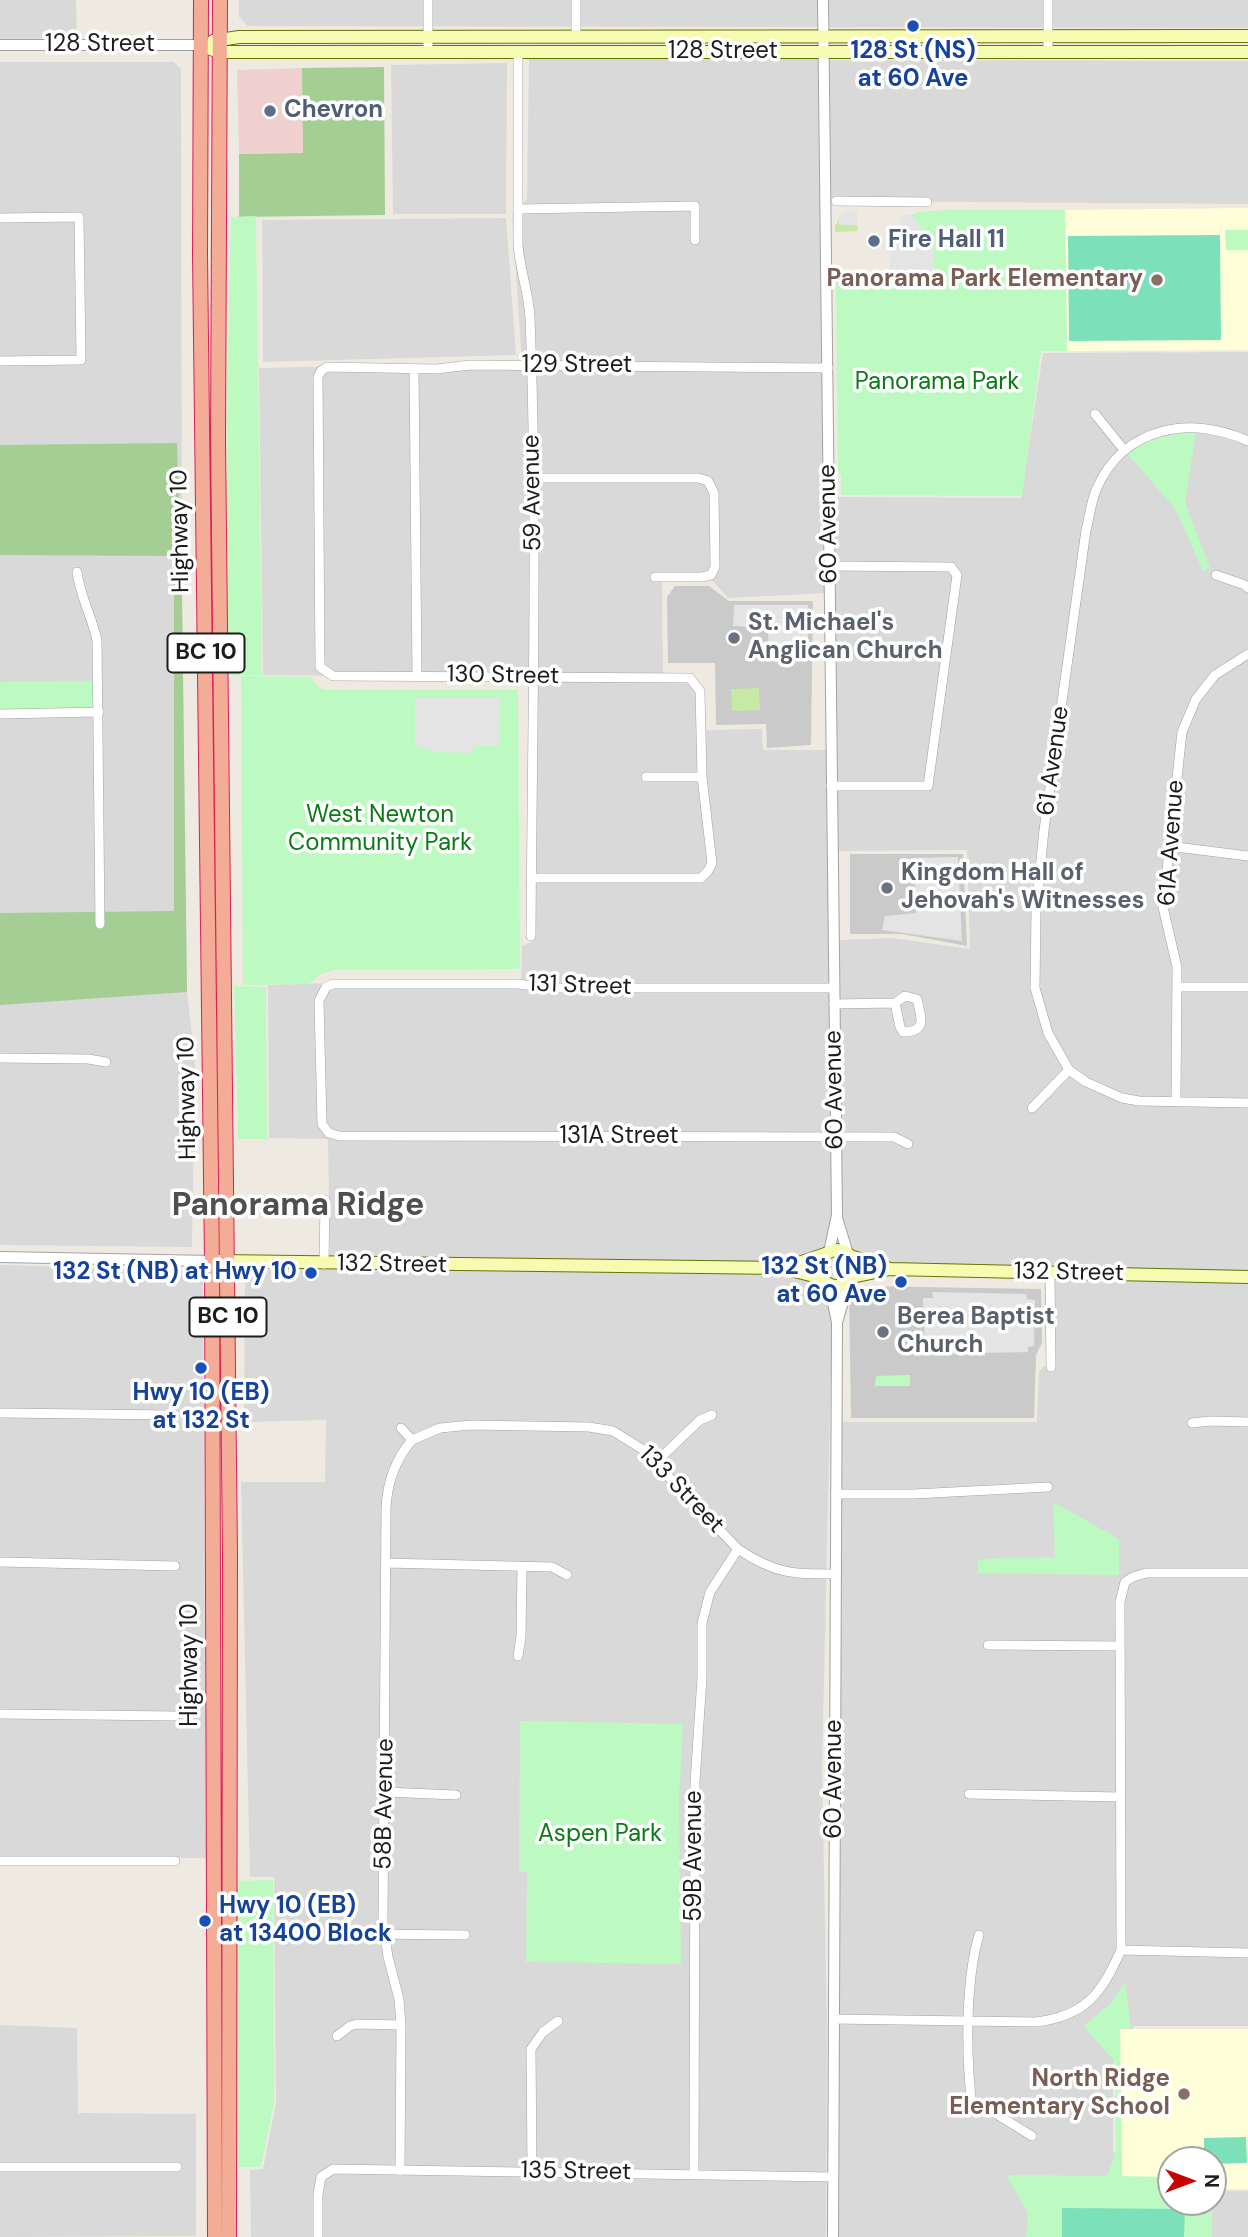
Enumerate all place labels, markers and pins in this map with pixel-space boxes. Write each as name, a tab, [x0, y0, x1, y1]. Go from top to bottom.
marker: 128 St (NS) at 60 Ave	[905, 18, 921, 34]
place label: 128 St (NS) at 60 Ave	[850, 38, 976, 94]
place label: Chevron	[284, 97, 383, 125]
marker: Chevron	[262, 103, 278, 119]
place label: Fire Hall 11	[888, 227, 1005, 255]
marker: Fire Hall 11	[866, 233, 882, 249]
place label: Panorama Park Elementary	[827, 266, 1143, 294]
marker: Panorama Park Elementary	[1149, 272, 1165, 288]
place label: St. Michael's Anglican Church	[748, 610, 943, 666]
marker: St. Michael's Anglican Church	[726, 630, 742, 646]
place label: Kingdom Hall of Jehovah's Witnesses	[901, 860, 1144, 916]
marker: Kingdom Hall of Jehovah's Witnesses	[879, 880, 895, 896]
place label: 132 St (NB) at 60 Ave	[762, 1254, 887, 1310]
place label: 132 St (NB) at Hwy 10	[53, 1259, 297, 1287]
marker: 132 St (NB) at Hwy 10	[303, 1265, 319, 1281]
marker: 132 St (NB) at 60 Ave	[893, 1274, 909, 1290]
place label: Berea Baptist Church	[897, 1304, 1055, 1360]
marker: Berea Baptist Church	[875, 1324, 891, 1340]
marker: Hwy 10 (EB) at 132 St	[193, 1360, 209, 1376]
place label: Hwy 10 (EB) at 132 St	[133, 1380, 269, 1436]
place label: Hwy 10 (EB) at 13400 Block	[219, 1893, 392, 1949]
marker: Hwy 10 (EB) at 13400 Block	[197, 1913, 213, 1929]
place label: North Ridge Elementary School	[949, 2066, 1170, 2122]
marker: North Ridge Elementary School	[1176, 2086, 1192, 2102]

